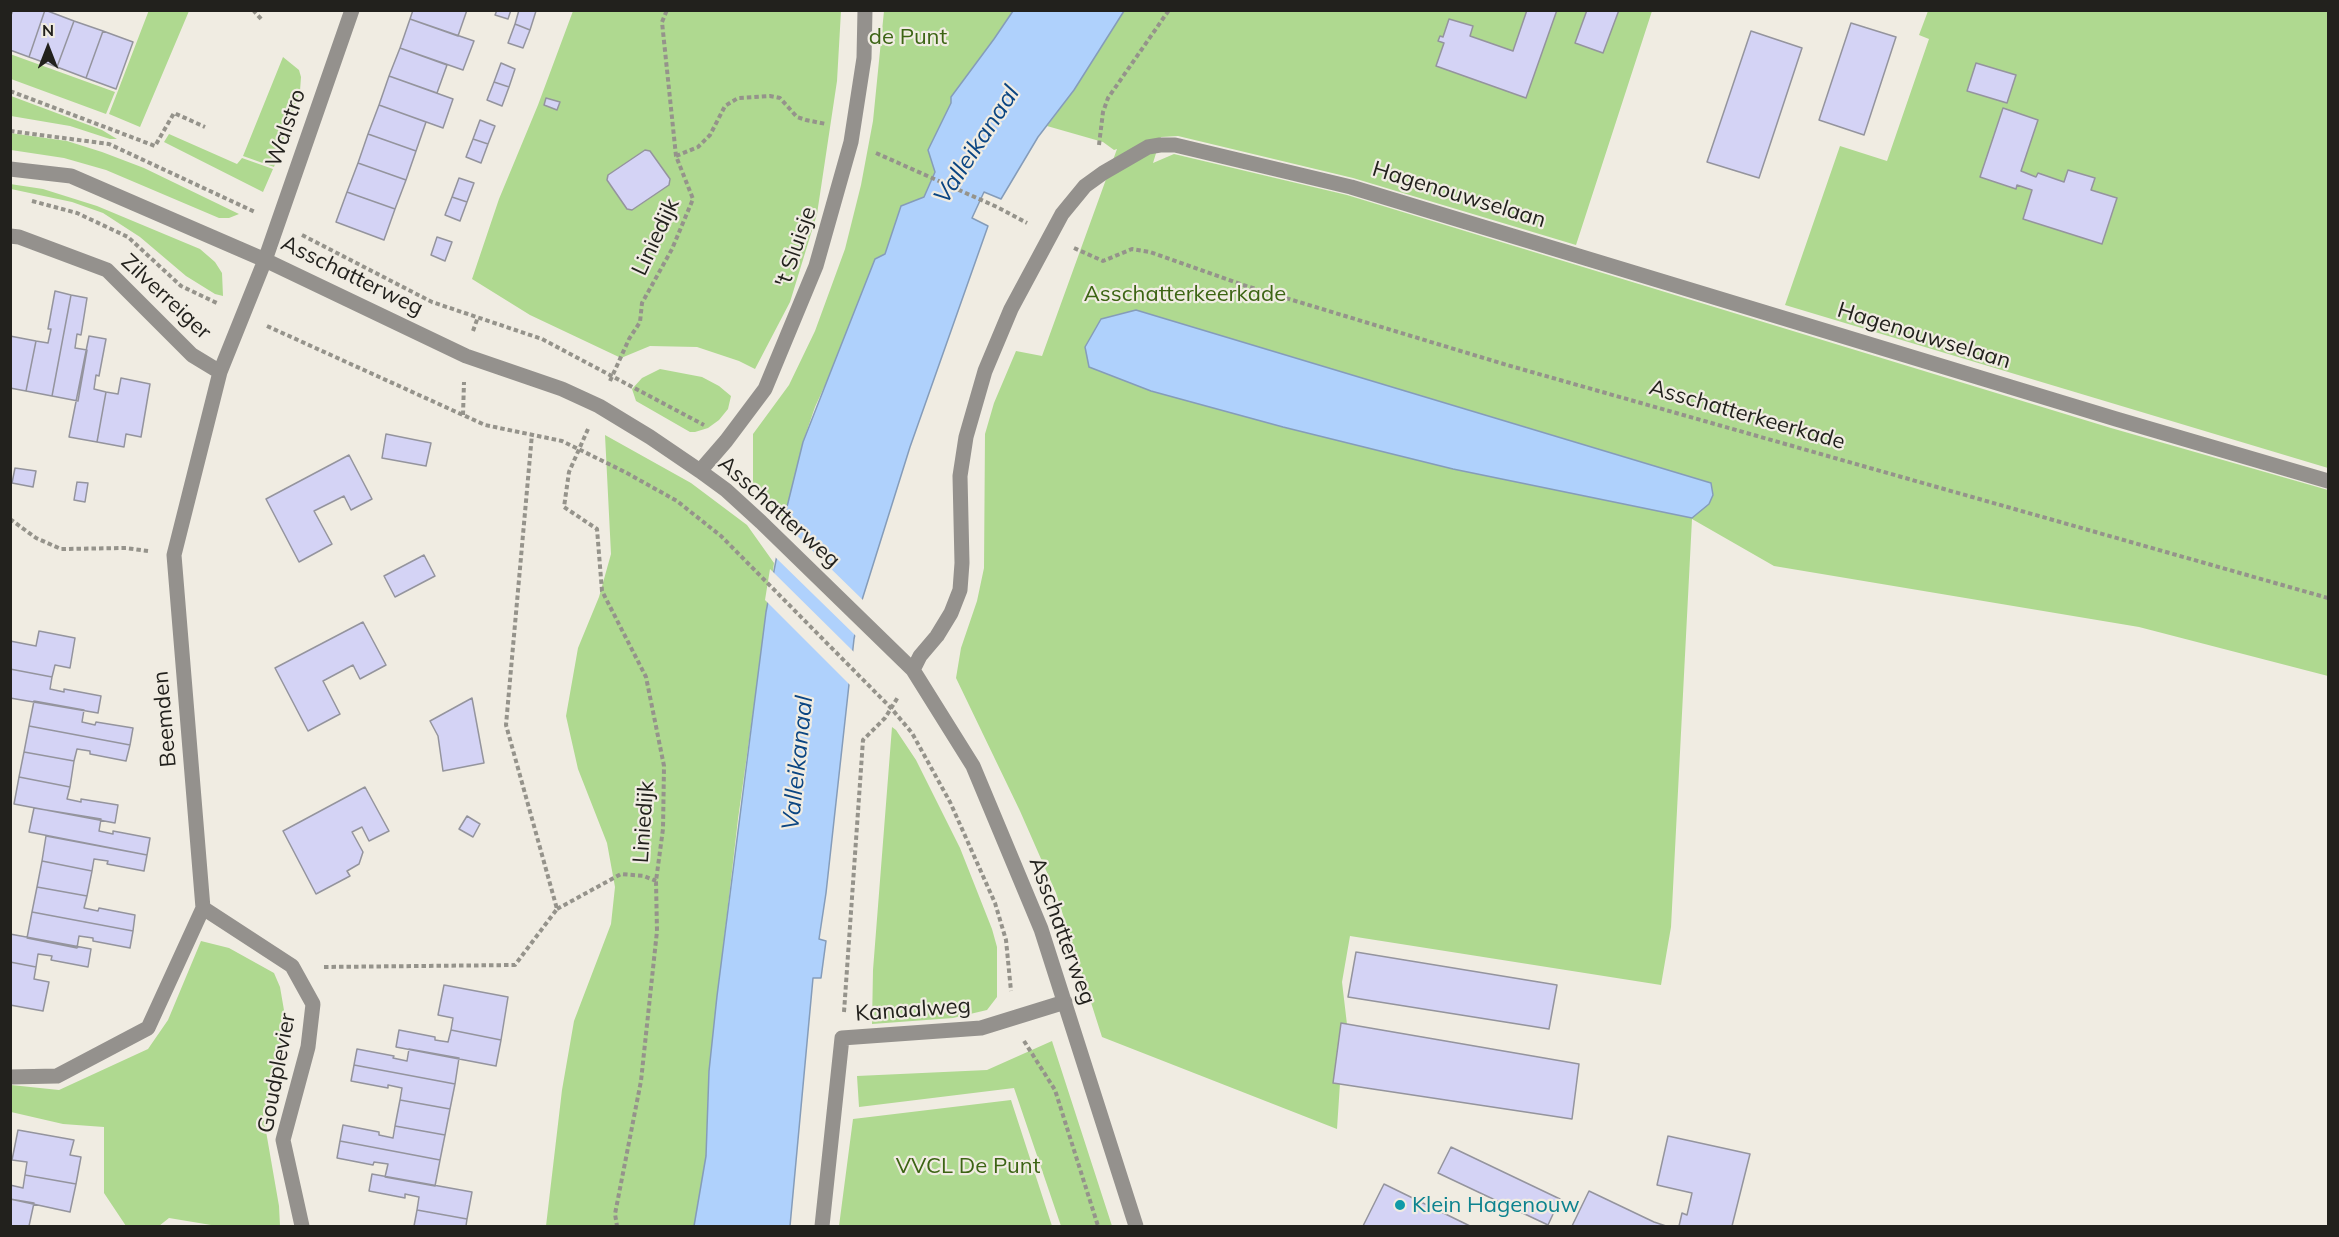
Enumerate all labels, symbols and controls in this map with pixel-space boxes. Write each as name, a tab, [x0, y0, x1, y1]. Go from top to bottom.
north arrow	[18, 18, 78, 78]
text: N	[42, 20, 54, 40]
park label: de Punt	[869, 24, 947, 50]
water label: Valleikanaal	[928, 80, 1026, 210]
street label: Walstro	[260, 86, 312, 170]
street label: Hagenouwselaan	[1369, 156, 1549, 234]
street label: Liniedijk	[627, 194, 685, 280]
street label: 't Sluisje	[770, 203, 822, 291]
street label: Asschatterweg	[277, 230, 427, 322]
street label: Zilverreiger	[116, 249, 216, 345]
park label: Asschatterkeerkade	[1084, 281, 1286, 307]
street label: Hagenouwselaan	[1834, 297, 2014, 375]
street label: Asschatterkeerkade	[1646, 374, 1848, 456]
street label: Asschatterweg	[713, 450, 845, 574]
street label: Beemden	[148, 670, 182, 768]
water label: Valleikanaal	[777, 694, 819, 832]
street label: Liniedijk	[628, 780, 660, 864]
street label: Asschatterweg	[1023, 854, 1101, 1008]
street label: Kanaalweg	[854, 993, 972, 1027]
street label: Goudplevier	[252, 1011, 302, 1135]
park label: VVCL De Punt	[896, 1153, 1040, 1179]
place label: Klein Hagenouw	[1412, 1192, 1580, 1218]
marker: Klein Hagenouw	[1393, 1198, 1407, 1212]

